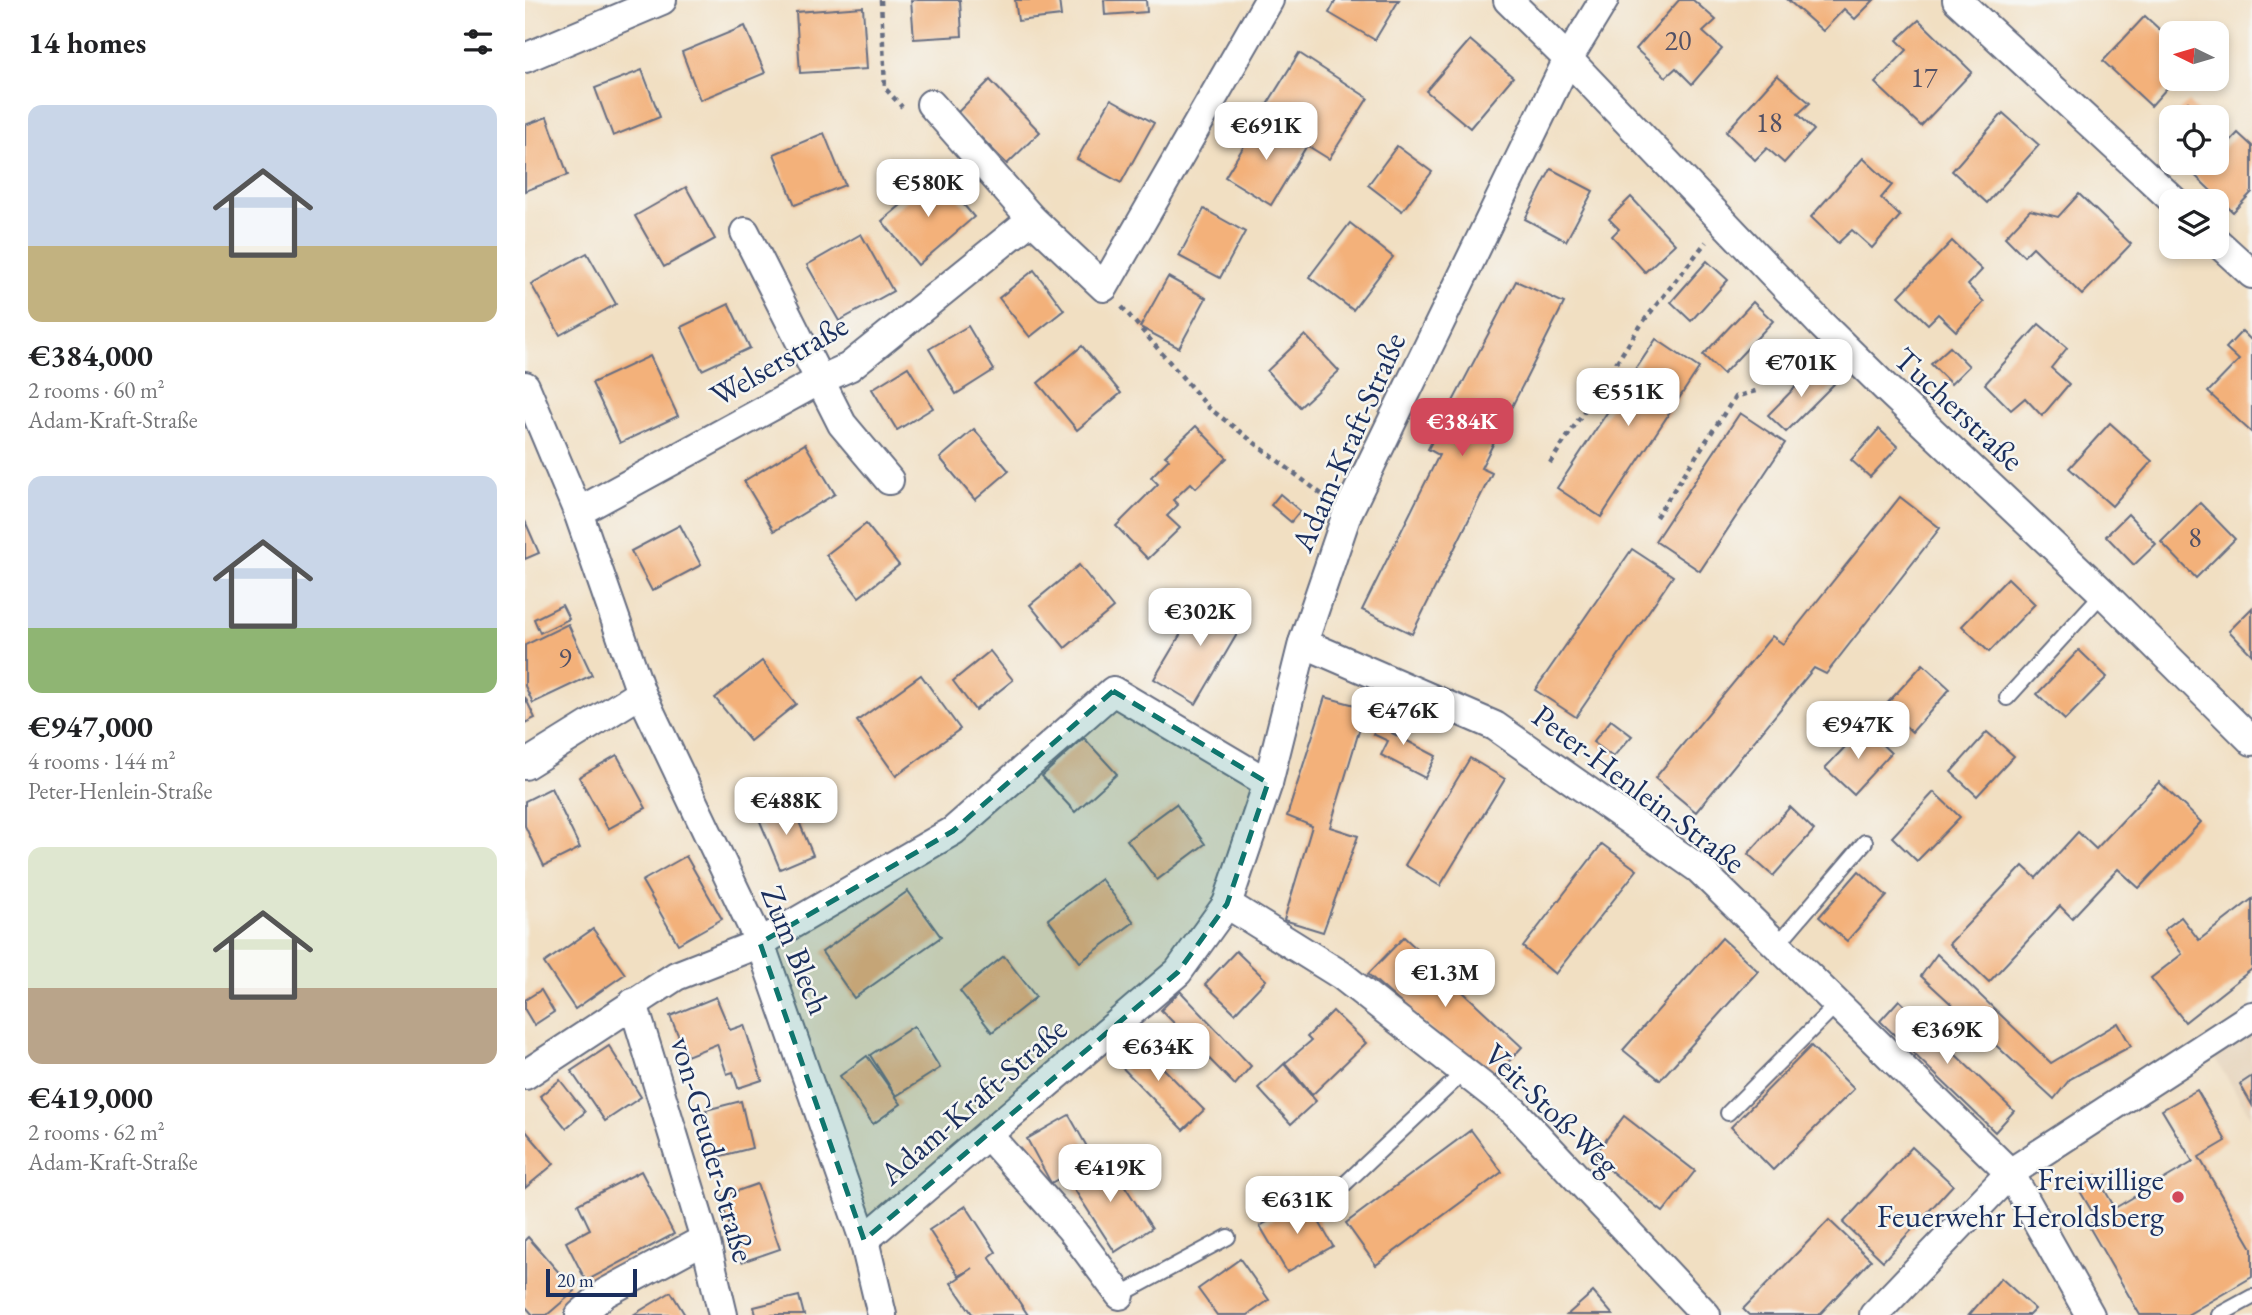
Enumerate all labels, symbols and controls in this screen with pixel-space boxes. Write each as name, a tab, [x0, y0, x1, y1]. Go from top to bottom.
north arrow	[2159, 21, 2229, 91]
map controls	[2159, 21, 2229, 259]
house number: 20	[1665, 22, 1691, 58]
text: 14 homes	[28, 23, 146, 62]
icon: filters	[459, 23, 497, 61]
house number: 17	[1911, 59, 1938, 95]
pin: €691K	[1217, 102, 1315, 162]
house number: 18	[1756, 104, 1782, 140]
button: locate	[2159, 105, 2229, 175]
text: €691K	[1230, 110, 1302, 140]
icon: home	[200, 150, 326, 276]
pin: €580K	[879, 160, 977, 219]
text: €580K	[892, 167, 964, 197]
button: layers	[2159, 189, 2229, 259]
street label: Welserstraße	[703, 304, 855, 416]
street label: Adam-Kraft-Straße	[1280, 326, 1415, 559]
text: €384,000	[28, 336, 153, 375]
street label: Tucherstraße	[1885, 338, 2033, 480]
pin: €701K	[1752, 340, 1850, 399]
text: €701K	[1765, 347, 1837, 377]
pin: €551K	[1579, 368, 1677, 428]
text: 2 rooms · 60 m²	[28, 375, 165, 405]
text: €551K	[1592, 376, 1664, 406]
pin: €384K	[1413, 398, 1511, 458]
text: Adam-Kraft-Straße	[28, 405, 198, 435]
text: €384K	[1426, 406, 1498, 436]
house number: 8	[2188, 519, 2202, 555]
icon: home	[200, 521, 326, 647]
pin: €302K	[1151, 588, 1249, 648]
text: €302K	[1164, 596, 1236, 626]
house number: 9	[558, 639, 572, 675]
pin: €476K	[1354, 688, 1452, 747]
text: €476K	[1367, 695, 1439, 725]
street label: Peter-Henlein-Straße	[1524, 695, 1754, 883]
pin: €947K	[1809, 702, 1907, 761]
text: €947,000	[28, 707, 153, 746]
text: €947K	[1822, 709, 1894, 739]
text: 4 rooms · 144 m²	[28, 746, 176, 776]
text: Peter-Henlein-Straße	[28, 776, 212, 806]
pin: €488K	[737, 778, 835, 837]
text: €488K	[750, 785, 822, 815]
street label: Zum Blech	[751, 879, 841, 1021]
icon: home	[200, 892, 326, 1018]
pin: €1.3M	[1396, 950, 1494, 1009]
text: €1.3M	[1411, 957, 1479, 987]
pin: €369K	[1898, 1006, 1996, 1066]
street label: Adam-Kraft-Straße	[869, 1008, 1076, 1195]
text: €369K	[1911, 1014, 1983, 1044]
pin: €634K	[1109, 1024, 1207, 1083]
street label: von-Geuder-Straße	[661, 1031, 765, 1267]
text: €634K	[1122, 1031, 1194, 1061]
street label: Veit-Stoß-Weg	[1475, 1034, 1630, 1185]
text: €419,000	[28, 1078, 153, 1117]
text: 2 rooms · 62 m²	[28, 1117, 165, 1147]
pin: €419K	[1061, 1144, 1159, 1204]
text: Adam-Kraft-Straße	[28, 1147, 198, 1177]
text: €419K	[1074, 1152, 1146, 1182]
place label: Freiwillige Feuerwehr Heroldsberg	[1877, 1158, 2165, 1237]
pin: €631K	[1248, 1176, 1346, 1236]
text: €631K	[1261, 1184, 1333, 1214]
marker: Freiwillige Feuerwehr Heroldsberg	[2170, 1189, 2186, 1205]
scale bar	[546, 1266, 637, 1298]
text: 20 m	[557, 1268, 594, 1293]

